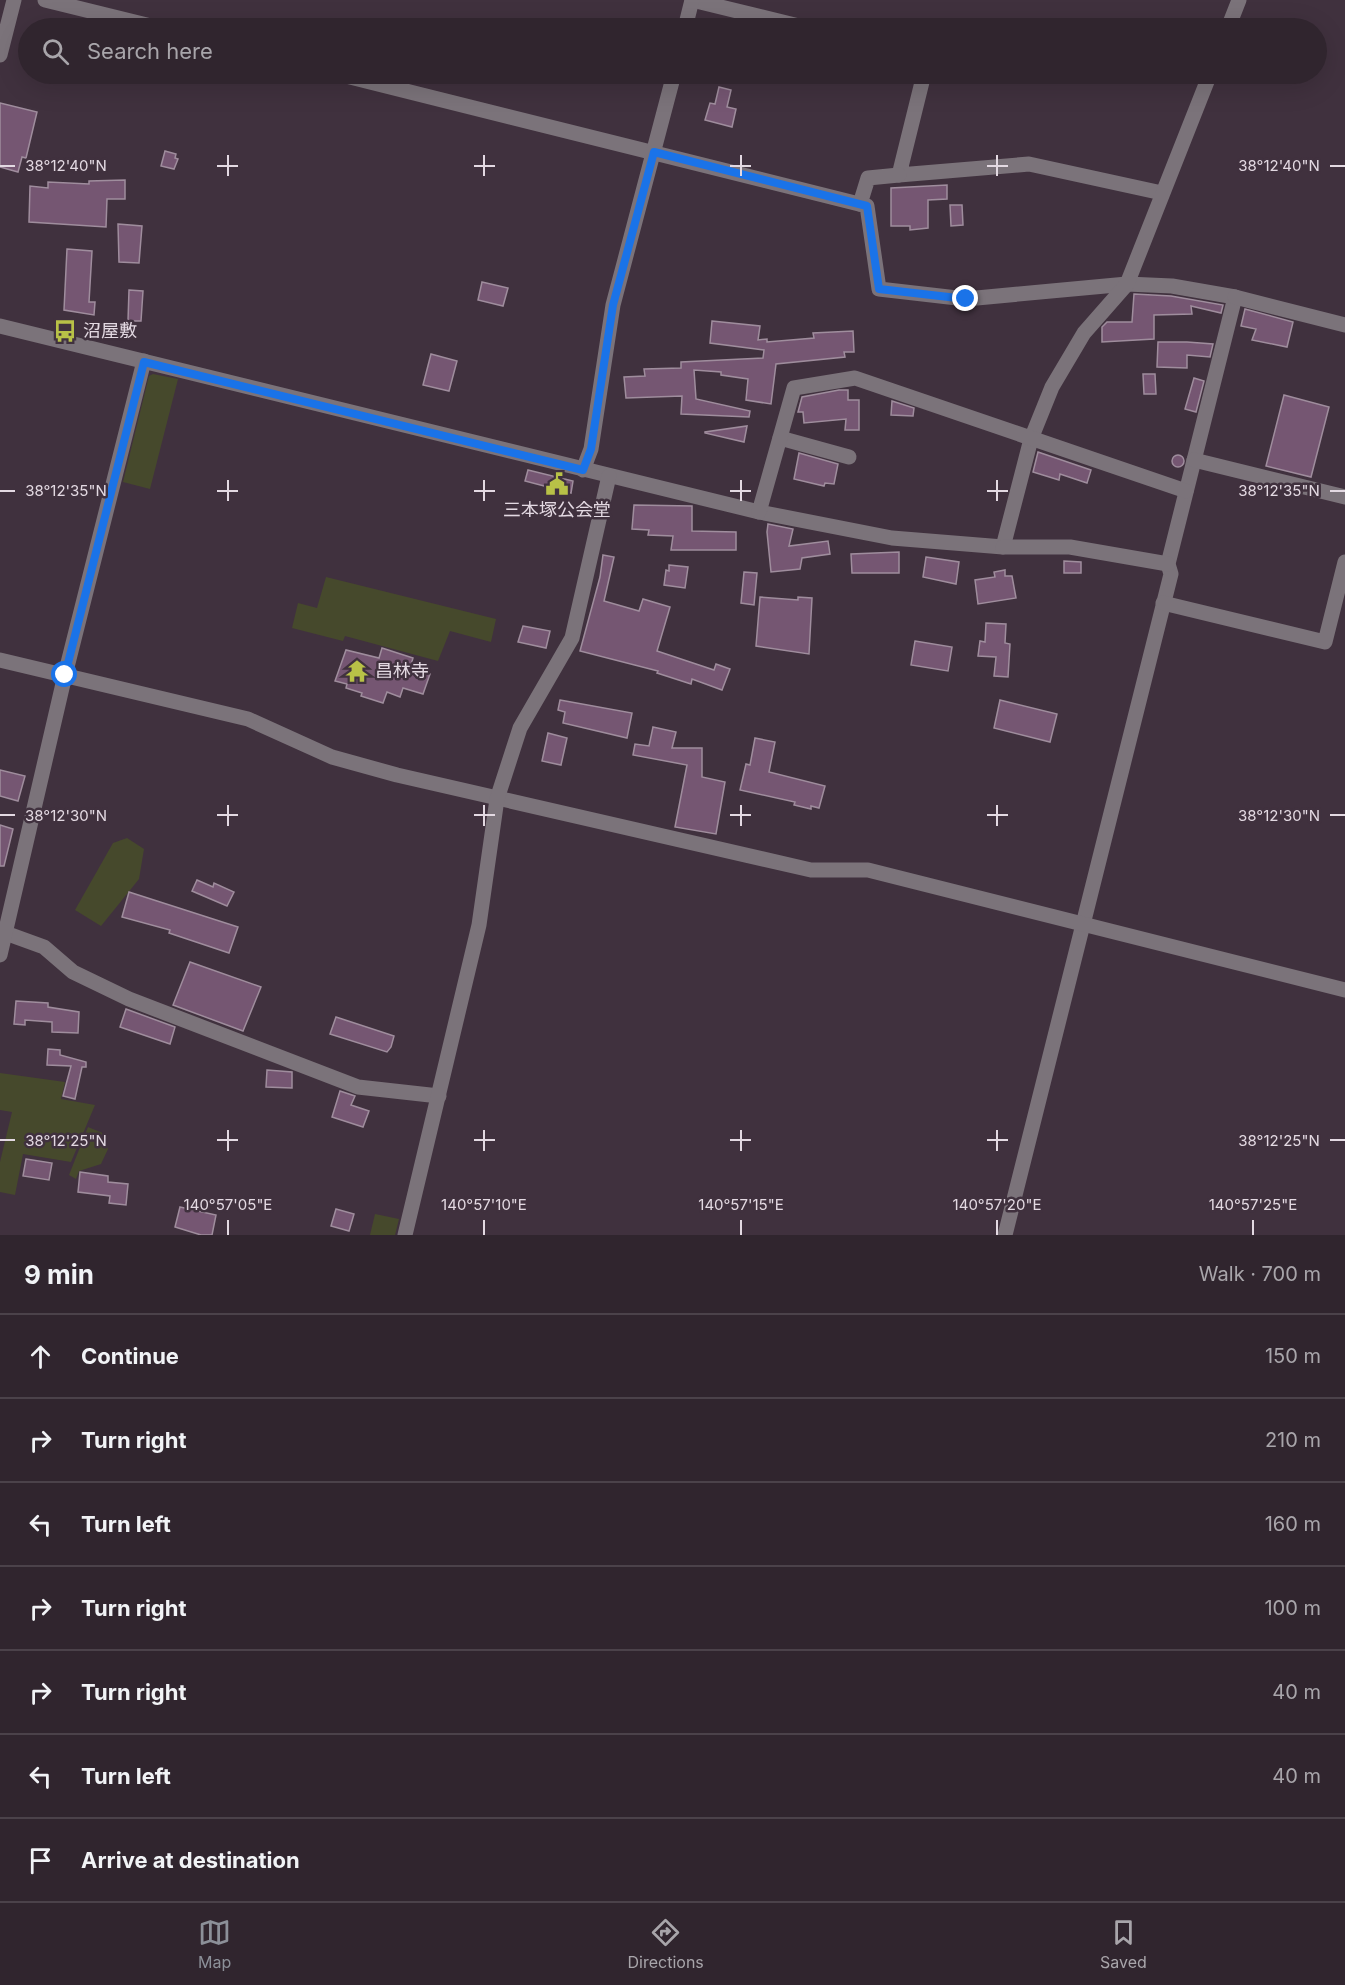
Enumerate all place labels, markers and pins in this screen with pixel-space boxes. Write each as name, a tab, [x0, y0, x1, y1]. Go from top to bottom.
bus stop icon: 沼屋敷	[52, 318, 78, 344]
place label: 沼屋敷	[83, 320, 137, 341]
public building icon: 三本塚公会堂	[544, 471, 570, 497]
place label: 三本塚公会堂	[503, 499, 611, 520]
temple icon: 昌林寺	[344, 658, 370, 684]
place label: 昌林寺	[375, 660, 429, 681]

